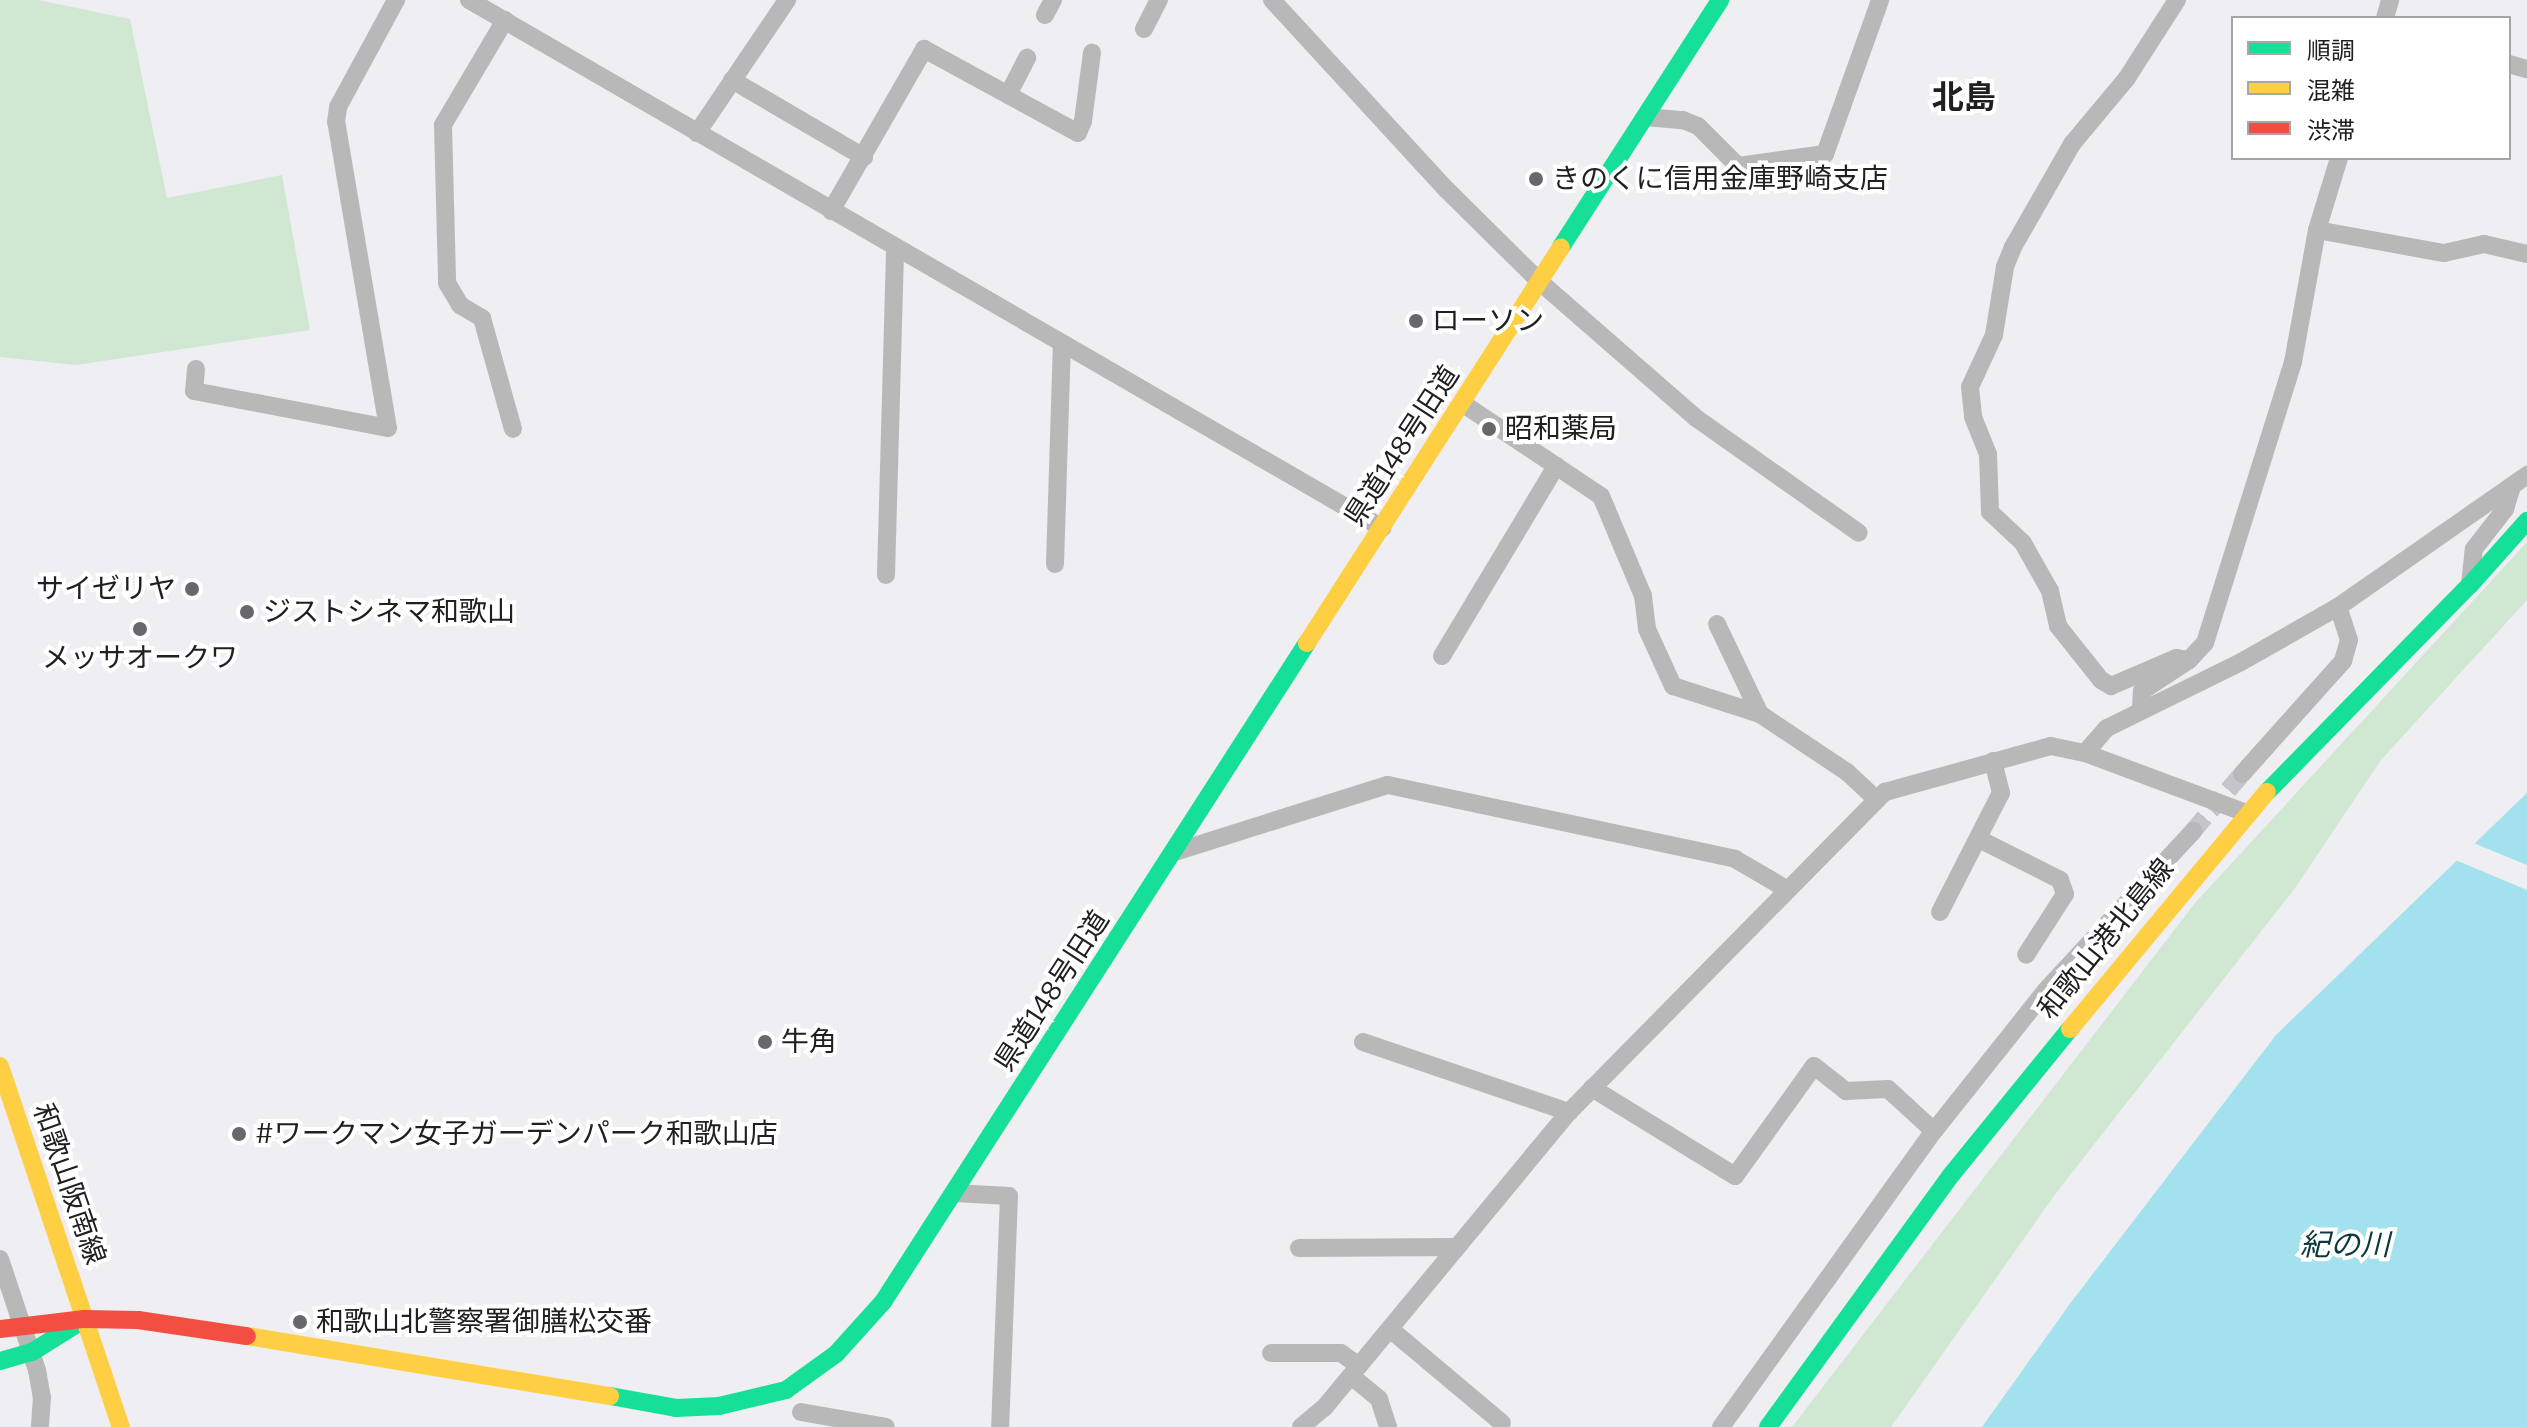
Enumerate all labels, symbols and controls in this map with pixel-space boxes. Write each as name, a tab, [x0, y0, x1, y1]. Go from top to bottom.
legend	[2231, 16, 2511, 160]
text: 順調	[2307, 37, 2355, 65]
text: 混雑	[2307, 77, 2355, 105]
district label: 北島	[1932, 78, 1996, 116]
text: 渋滞	[2307, 117, 2355, 145]
place label: きのくに信用金庫野崎支店	[1552, 162, 1888, 196]
marker: きのくに信用金庫野崎支店	[1527, 170, 1545, 188]
place label: ローソン	[1432, 304, 1544, 338]
marker: ローソン	[1407, 312, 1425, 330]
street label: 県道148号旧道	[1338, 359, 1466, 533]
place label: 昭和薬局	[1505, 412, 1617, 446]
marker: 昭和薬局	[1480, 420, 1498, 438]
place label: サイゼリヤ	[36, 572, 176, 606]
marker: サイゼリヤ	[183, 580, 201, 598]
place label: ジストシネマ和歌山	[263, 595, 515, 629]
marker: ジストシネマ和歌山	[238, 603, 256, 621]
marker: メッサオークワ	[131, 620, 149, 638]
place label: メッサオークワ	[42, 641, 238, 675]
street label: 和歌山港北島線	[2031, 852, 2181, 1026]
street label: 県道148号旧道	[988, 904, 1116, 1078]
place label: 牛角	[781, 1025, 837, 1059]
marker: 牛角	[756, 1033, 774, 1051]
street label: 和歌山阪南線	[26, 1099, 112, 1269]
place label: #ワークマン女子ガーデンパーク和歌山店	[255, 1117, 778, 1151]
marker: #ワークマン女子ガーデンパーク和歌山店	[230, 1125, 248, 1143]
water label: 紀の川	[2300, 1227, 2390, 1263]
place label: 和歌山北警察署御膳松交番	[316, 1305, 652, 1339]
marker: 和歌山北警察署御膳松交番	[291, 1313, 309, 1331]

